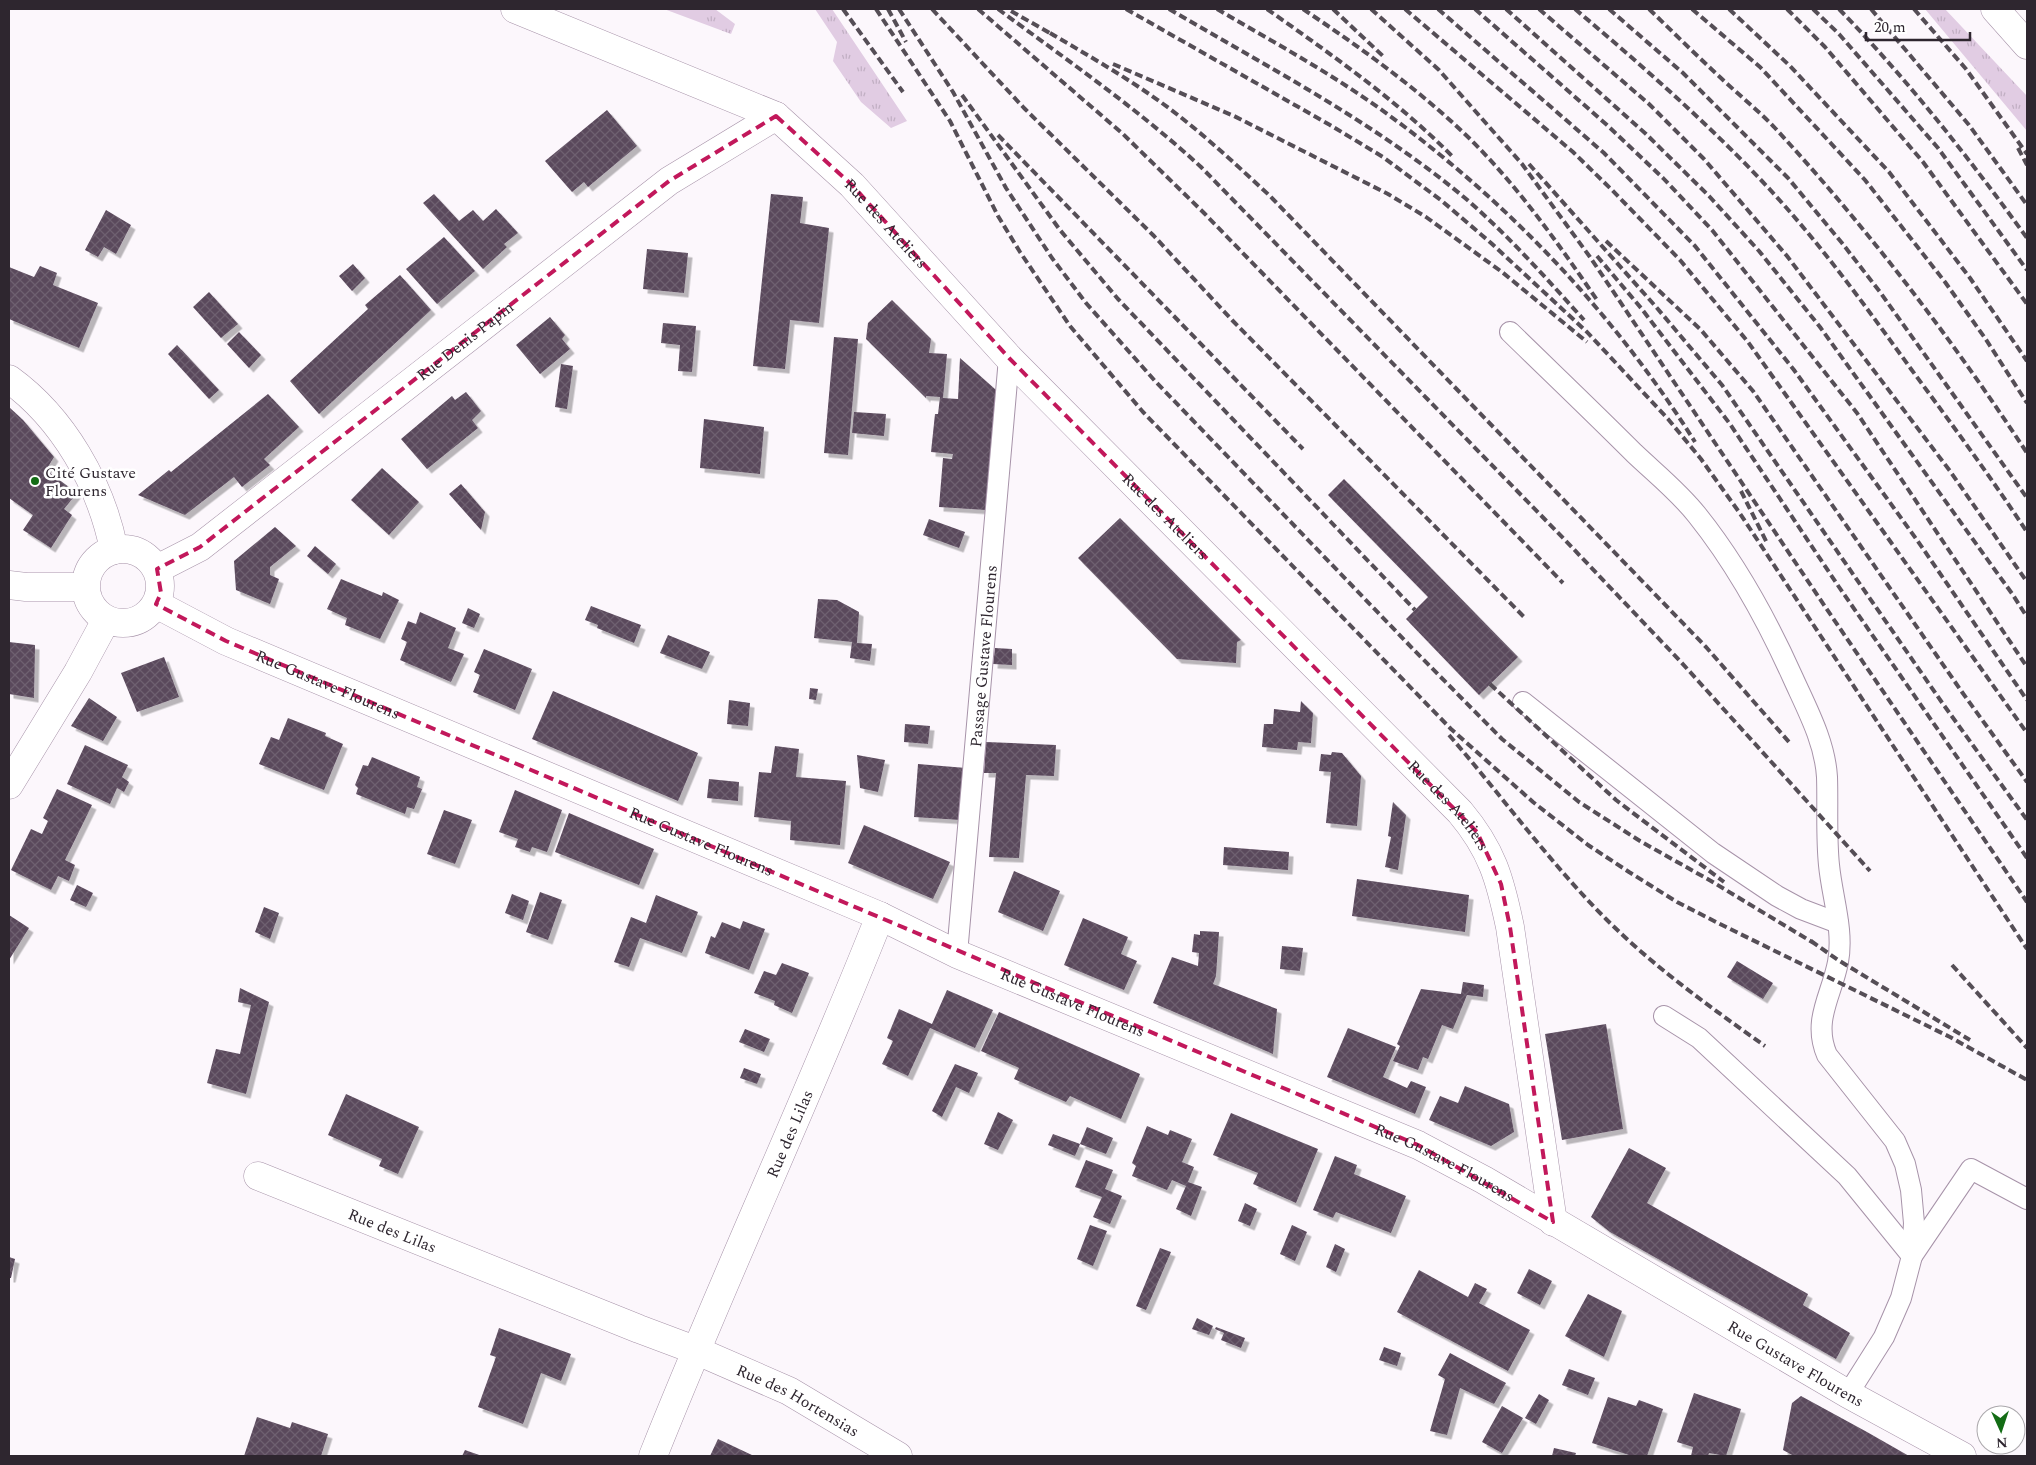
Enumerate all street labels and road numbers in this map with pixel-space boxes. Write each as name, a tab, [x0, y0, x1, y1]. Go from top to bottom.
street label: Rue des Ateliers	[839, 173, 933, 274]
street label: Rue Denis Papin	[411, 296, 519, 387]
street label: Rue des Ateliers	[1116, 468, 1214, 566]
street label: Passage Gustave Flourens	[964, 564, 1004, 748]
street label: Rue Gustave Flourens	[252, 644, 404, 726]
street label: Rue des Ateliers	[1402, 755, 1495, 855]
street label: Rue Gustave Flourens	[625, 801, 777, 883]
street label: Rue Gustave Flourens	[997, 962, 1149, 1044]
street label: Rue des Lilas	[761, 1086, 820, 1182]
street label: Rue Gustave Flourens	[1371, 1117, 1519, 1208]
street label: Rue des Lilas	[344, 1202, 440, 1260]
street label: Rue Gustave Flourens	[1723, 1315, 1868, 1413]
street label: Rue des Hortensias	[732, 1358, 864, 1443]

